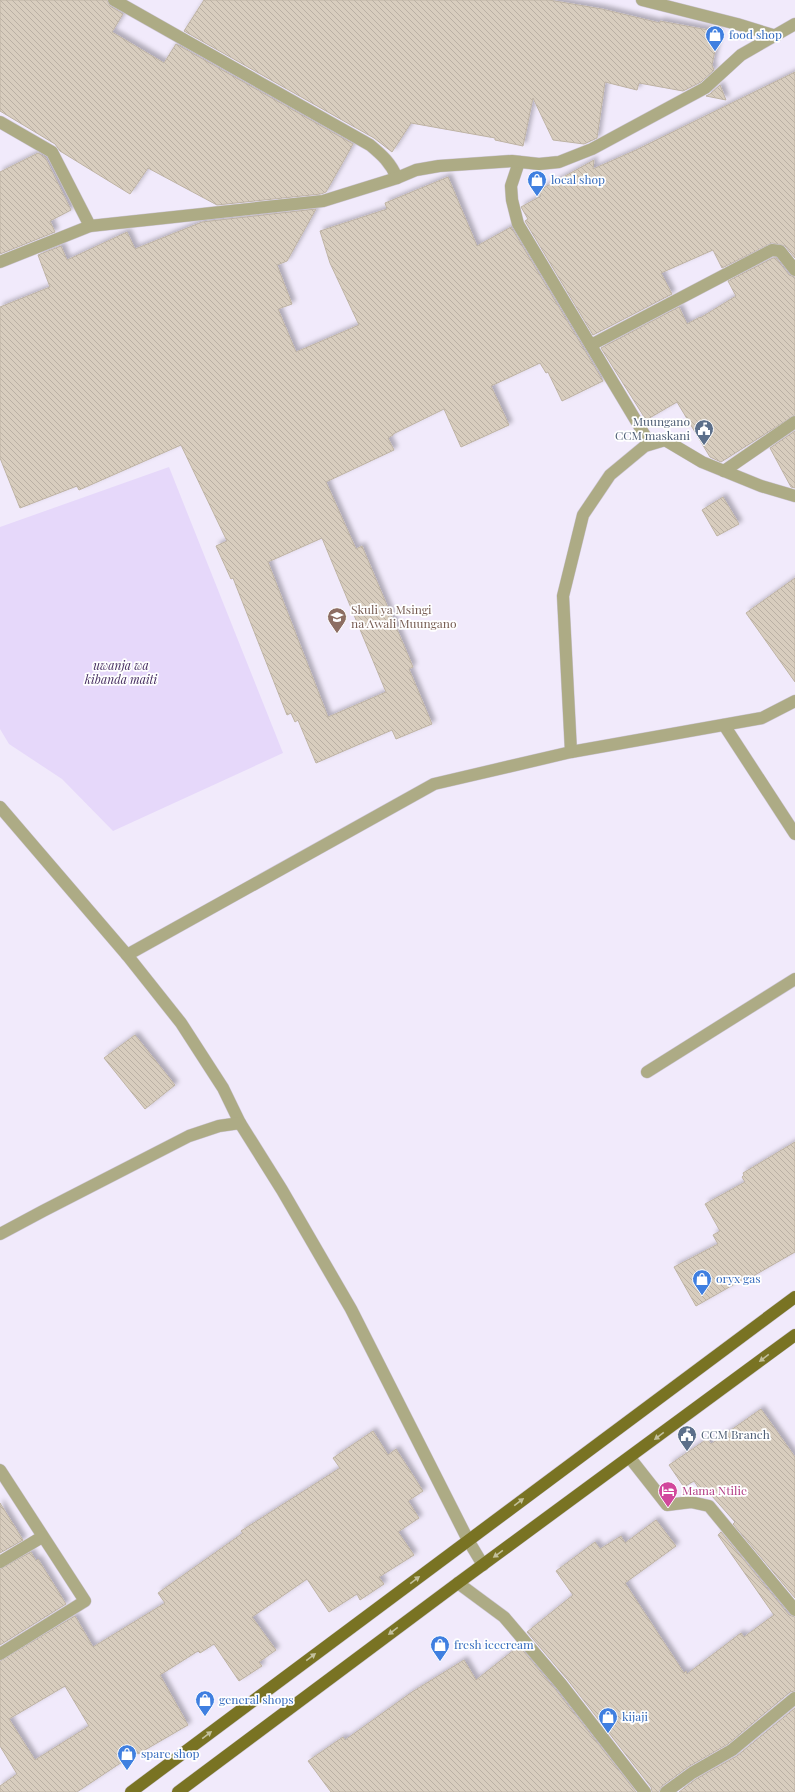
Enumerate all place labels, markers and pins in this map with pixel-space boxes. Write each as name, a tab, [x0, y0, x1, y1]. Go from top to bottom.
shop icon: food shop	[704, 24, 726, 52]
place label: food shop	[729, 26, 782, 42]
shop icon: local shop	[526, 169, 548, 197]
place label: local shop	[551, 171, 605, 187]
place label: Muungano CCM maskani	[615, 413, 690, 443]
public building icon: Muungano CCM maskani	[693, 418, 715, 446]
place label: Skuli ya Msingi na Awali Muungano	[351, 601, 457, 631]
school or university icon: Skuli ya Msingi na Awali Muungano	[326, 606, 348, 634]
shop icon: oryx gas	[691, 1268, 713, 1296]
place label: oryx gas	[716, 1270, 761, 1286]
public building icon: CCM Branch	[676, 1424, 698, 1452]
place label: CCM Branch	[701, 1426, 770, 1442]
hotel icon: Mama Ntilie	[657, 1480, 679, 1508]
place label: Mama Ntilie	[682, 1482, 747, 1498]
shop icon: fresh icecream	[429, 1634, 451, 1662]
place label: fresh icecream	[454, 1636, 534, 1652]
shop icon: general shops	[194, 1689, 216, 1717]
place label: general shops	[219, 1691, 294, 1707]
shop icon: kijaji	[597, 1706, 619, 1734]
place label: kijaji	[622, 1708, 649, 1724]
shop icon: spare shop	[116, 1743, 138, 1771]
place label: spare shop	[141, 1745, 199, 1761]

